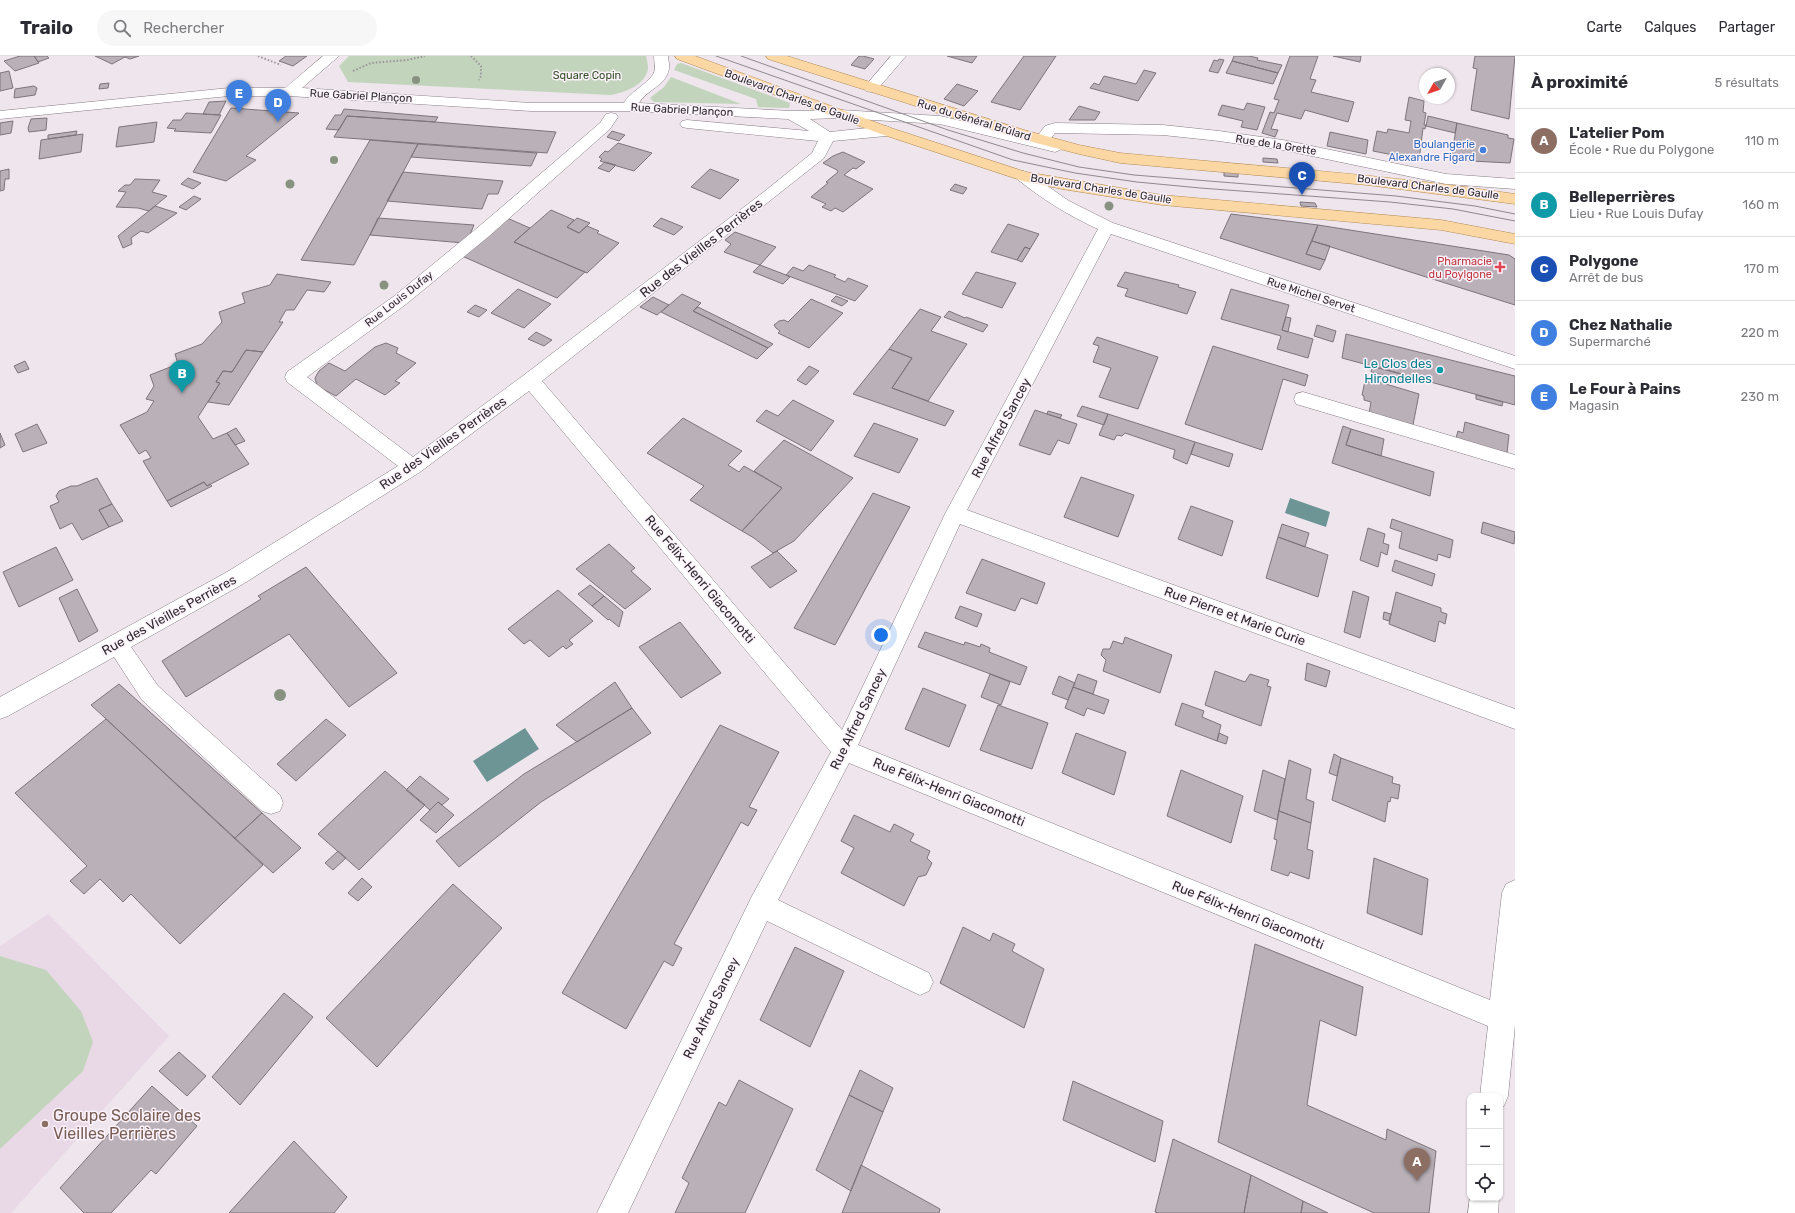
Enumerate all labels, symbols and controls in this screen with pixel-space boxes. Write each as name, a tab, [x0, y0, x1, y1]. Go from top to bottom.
search box	[97, 10, 377, 46]
text: Trailo	[20, 16, 73, 39]
icon: search	[111, 17, 133, 39]
text: Rechercher	[143, 19, 224, 37]
text: Carte	[1586, 19, 1622, 36]
text: Calques	[1644, 19, 1696, 36]
text: Partager	[1718, 19, 1775, 36]
street label: Boulevard Charles de Gaulle	[723, 66, 861, 128]
north arrow	[1419, 68, 1455, 104]
park label: Square Copin	[553, 69, 621, 82]
text: À proximité	[1531, 72, 1628, 92]
text: 5 résultats	[1714, 75, 1779, 90]
pin: E	[226, 80, 252, 113]
street label: Rue Gabriel Plançon	[309, 87, 413, 105]
pin: D	[265, 89, 291, 122]
street label: Rue du Général Brûlard	[916, 97, 1032, 143]
street label: Rue Gabriel Plançon	[630, 101, 734, 119]
text: L'atelier Pom	[1569, 124, 1664, 142]
street label: Rue de la Grette	[1234, 132, 1318, 158]
text: A	[1539, 133, 1549, 148]
text: 110 m	[1745, 133, 1779, 148]
place label: Boulangerie Alexandre Figard	[1389, 138, 1475, 164]
text: École · Rue du Polygone	[1569, 142, 1714, 157]
marker: Boulangerie Alexandre Figard	[1478, 145, 1488, 155]
pin: C	[1289, 162, 1315, 195]
street label: Boulevard Charles de Gaulle	[1030, 171, 1172, 207]
street label: Boulevard Charles de Gaulle	[1356, 172, 1500, 202]
text: Belleperrières	[1569, 188, 1675, 206]
street label: Rue des Vieilles Perrières	[637, 195, 766, 300]
text: B	[1539, 197, 1549, 212]
text: 160 m	[1743, 197, 1779, 212]
text: Lieu · Rue Louis Dufay	[1569, 206, 1703, 221]
text: Polygone	[1569, 252, 1638, 270]
place label: Pharmacie du Poylgone	[1429, 255, 1492, 281]
text: C	[1539, 261, 1549, 276]
text: 170 m	[1744, 261, 1779, 276]
marker: Pharmacie du Poylgone	[1495, 262, 1505, 272]
street label: Rue Louis Dufay	[362, 268, 436, 330]
text: Arrêt de bus	[1569, 270, 1643, 285]
street label: Rue Michel Servet	[1265, 275, 1357, 316]
text: Chez Nathalie	[1569, 316, 1672, 334]
text: D	[1539, 325, 1549, 340]
text: 220 m	[1741, 325, 1779, 340]
text: Supermarché	[1569, 334, 1651, 349]
place label: Le Clos des Hirondelles	[1364, 356, 1432, 386]
pin: B	[169, 360, 195, 393]
marker: Le Clos des Hirondelles	[1435, 365, 1445, 375]
street label: Rue Alfred Sancey	[968, 376, 1034, 480]
text: Le Four à Pains	[1569, 380, 1681, 398]
text: E	[1540, 389, 1548, 404]
text: 230 m	[1741, 389, 1779, 404]
street label: Rue des Vieilles Perrières	[377, 393, 510, 493]
text: Magasin	[1569, 398, 1619, 413]
street label: Rue Félix-Henri Giacomotti	[642, 512, 758, 646]
street label: Rue des Vieilles Perrières	[99, 572, 239, 658]
street label: Rue Pierre et Marie Curie	[1162, 583, 1308, 649]
your location	[871, 625, 891, 645]
street label: Rue Alfred Sancey	[827, 666, 889, 772]
street label: Rue Félix-Henri Giacomotti	[871, 755, 1027, 829]
street label: Rue Félix-Henri Giacomotti	[1170, 878, 1326, 952]
street label: Rue Alfred Sancey	[680, 955, 742, 1061]
map controls	[1467, 1093, 1503, 1201]
button: +	[1467, 1093, 1503, 1129]
place label: Groupe Scolaire des Vieilles Perrières	[53, 1106, 201, 1143]
marker: Groupe Scolaire des Vieilles Perrières	[40, 1119, 50, 1129]
button: −	[1467, 1129, 1503, 1165]
pin: A	[1404, 1148, 1430, 1181]
button: locate	[1467, 1165, 1503, 1201]

